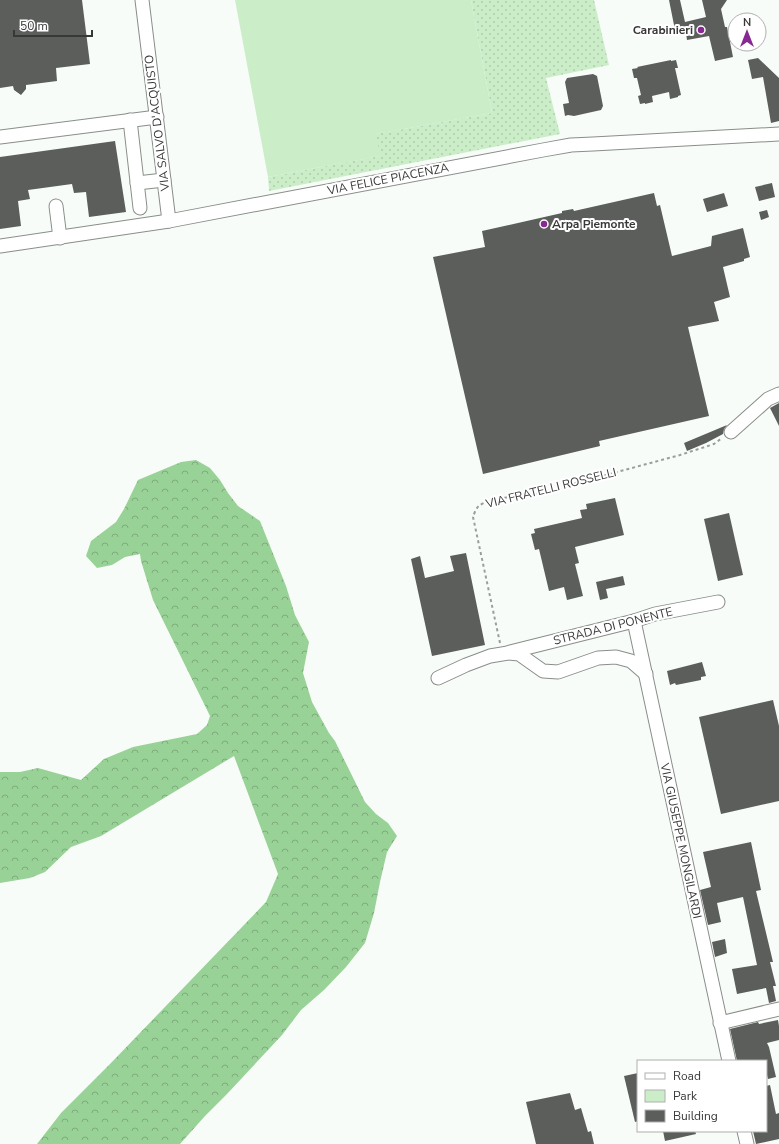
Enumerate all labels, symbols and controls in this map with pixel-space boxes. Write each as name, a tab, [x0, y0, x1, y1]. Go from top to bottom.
scale bar	[14, 12, 92, 38]
north arrow	[727, 12, 767, 52]
text: N	[743, 15, 751, 30]
text: 50 m	[20, 18, 48, 34]
place label: Carabinieri	[633, 22, 693, 38]
marker: Carabinieri	[696, 25, 706, 35]
street label: VIA SALVO D'ACQUISTO	[141, 54, 173, 193]
street label: VIA FELICE PIACENZA	[325, 159, 450, 199]
place label: Arpa Piemonte	[552, 216, 636, 232]
marker: Arpa Piemonte	[539, 219, 549, 229]
street label: VIA FRATELLI ROSSELLI	[483, 464, 618, 512]
street label: STRADA DI PONENTE	[552, 603, 674, 649]
street label: VIA GIUSEPPE MONGILARDI	[656, 761, 705, 920]
legend	[637, 1060, 767, 1132]
text: Road	[673, 1068, 701, 1084]
text: Park	[673, 1088, 698, 1104]
text: Building	[673, 1108, 718, 1124]

